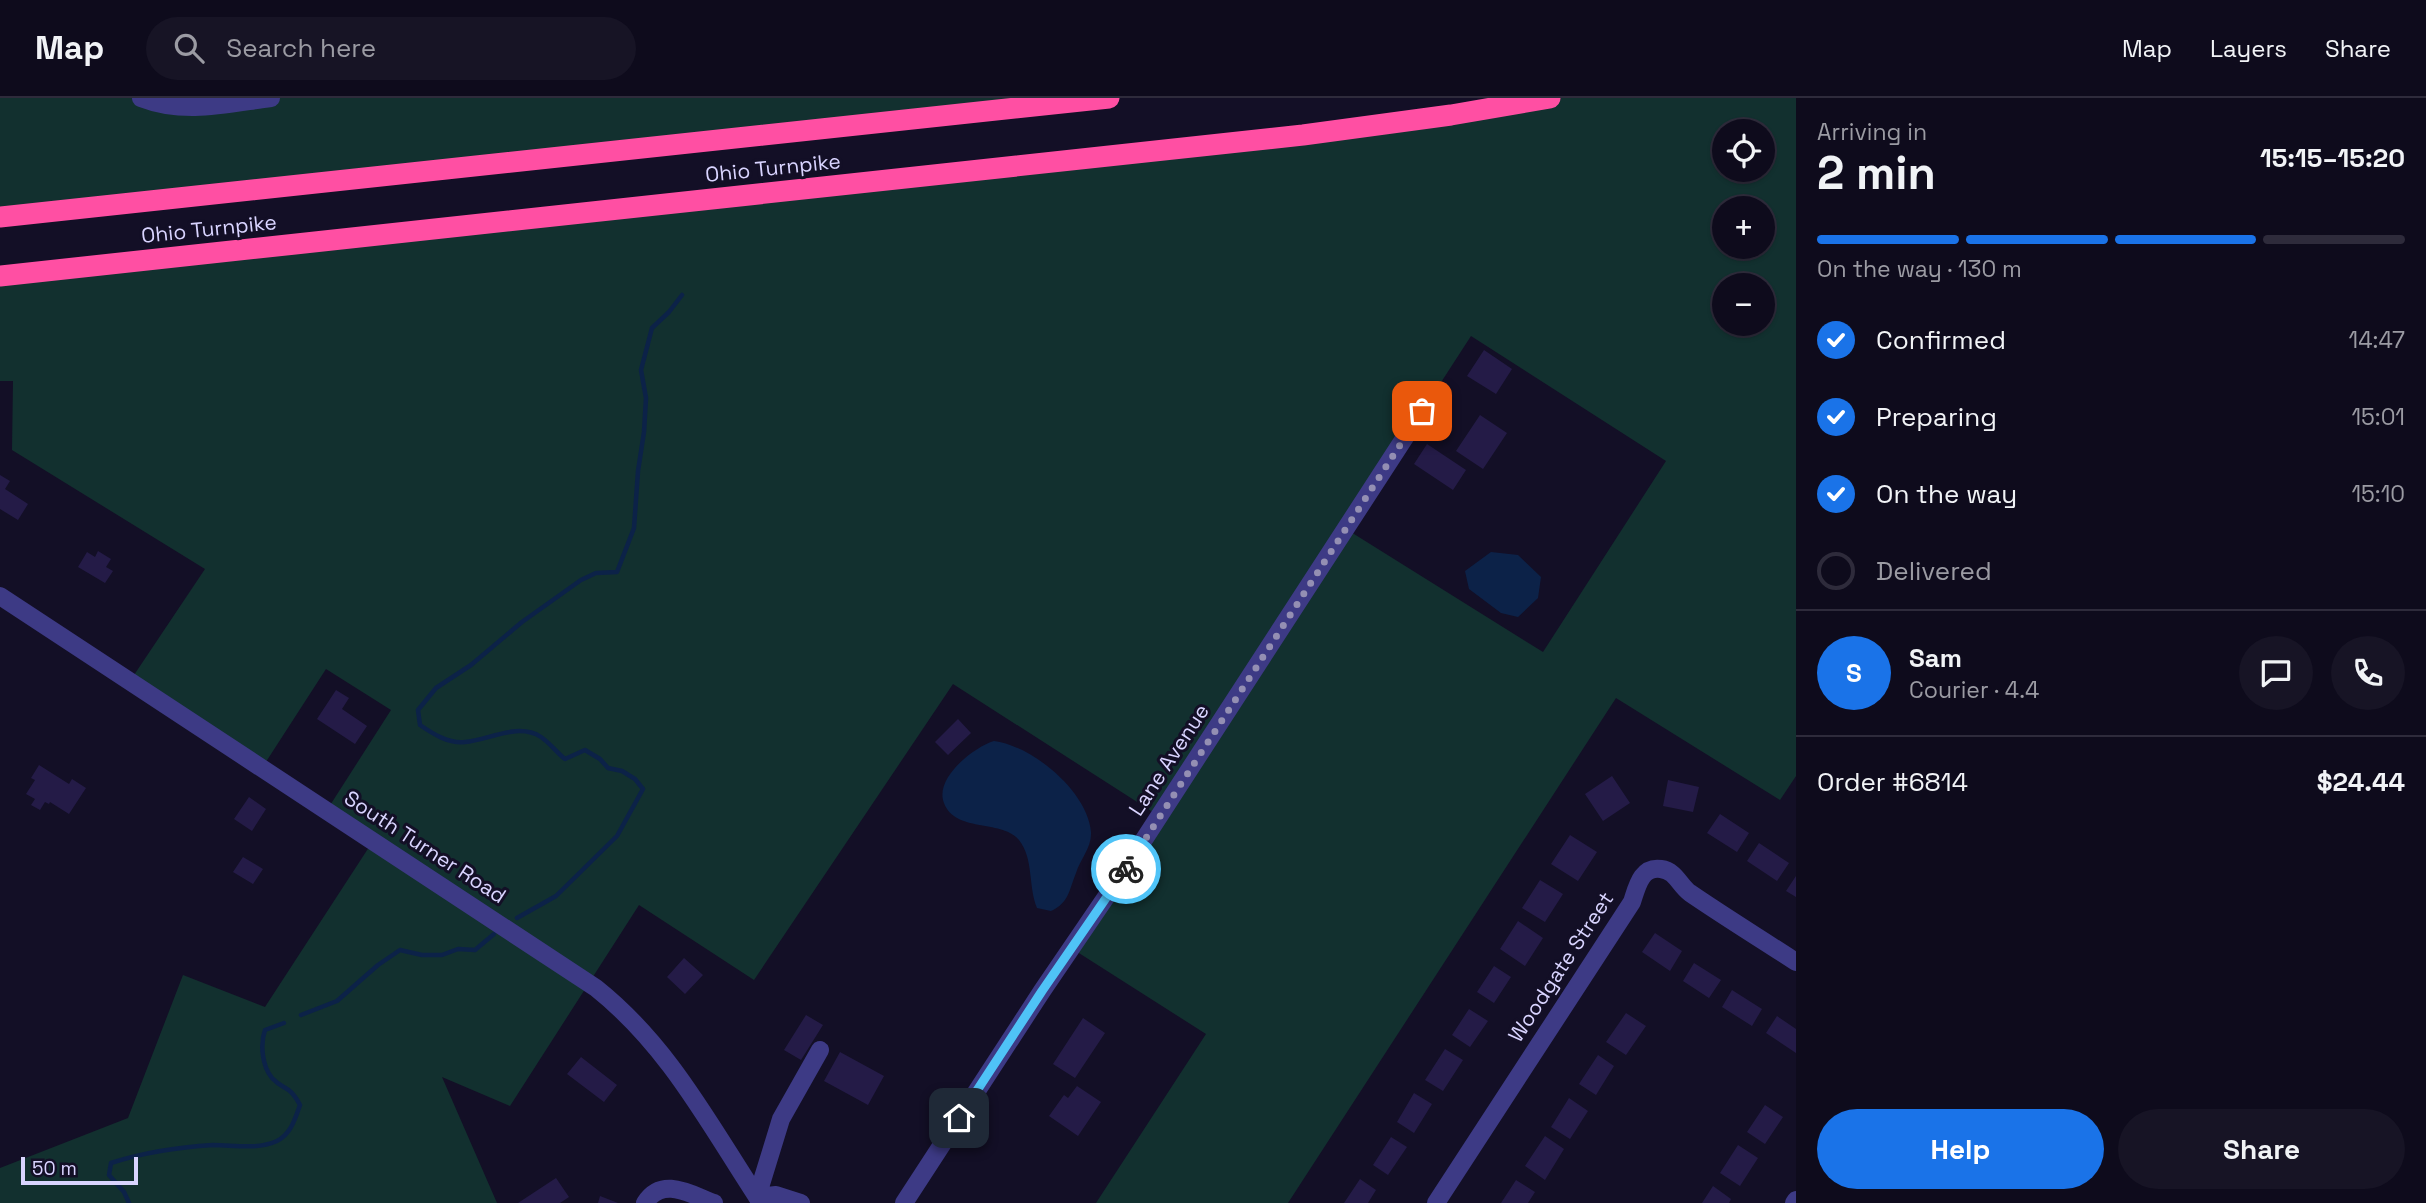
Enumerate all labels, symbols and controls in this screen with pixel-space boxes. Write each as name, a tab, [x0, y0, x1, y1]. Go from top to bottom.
search box	[146, 17, 636, 80]
text: Map	[35, 27, 104, 69]
icon: search	[170, 29, 208, 67]
text: Search here	[226, 31, 376, 65]
text: Map	[2122, 33, 2172, 64]
text: Layers	[2210, 33, 2287, 64]
text: Share	[2325, 33, 2391, 64]
text: Arriving in	[1817, 117, 1927, 147]
map controls	[1712, 119, 1775, 336]
button: locate	[1712, 119, 1775, 182]
text: 15:15–15:20	[2260, 141, 2405, 175]
text: 2 min	[1817, 144, 1936, 202]
street label: Ohio Turnpike	[704, 147, 842, 188]
button: +	[1712, 196, 1775, 259]
street label: Ohio Turnpike	[140, 208, 278, 249]
text: On the way · 130 m	[1817, 254, 2022, 284]
button: −	[1712, 273, 1775, 336]
icon: check	[1817, 321, 1855, 359]
text: Confirmed	[1876, 323, 2006, 357]
text: 14:47	[2349, 325, 2405, 355]
pin	[1392, 381, 1452, 441]
icon: bag	[1403, 392, 1441, 430]
icon: check	[1817, 398, 1855, 436]
text: Preparing	[1876, 400, 1997, 434]
text: 15:01	[2351, 402, 2405, 432]
icon: check	[1817, 475, 1855, 513]
text: On the way	[1876, 477, 2017, 511]
text: 15:10	[2351, 479, 2405, 509]
text: Delivered	[1876, 554, 1992, 588]
button: chat	[2239, 636, 2313, 710]
button: phone	[2331, 636, 2405, 710]
text: Sam	[1909, 641, 1962, 675]
text: S	[1846, 656, 1862, 690]
text: Courier · 4.4	[1909, 675, 2039, 705]
street label: Lane Avenue	[1122, 699, 1215, 821]
text: Order #6814	[1817, 765, 1968, 799]
text: $24.44	[2317, 765, 2405, 799]
street label: South Turner Road	[339, 784, 511, 909]
courier	[1091, 834, 1161, 904]
icon: bike	[1107, 850, 1145, 888]
street label: Woodgate Street	[1502, 887, 1619, 1047]
pin	[929, 1088, 989, 1148]
icon: home	[940, 1099, 978, 1137]
button: Help	[1817, 1109, 2104, 1189]
button: Share	[2118, 1109, 2405, 1189]
scale bar	[21, 1154, 138, 1186]
text: 50 m	[32, 1156, 77, 1181]

